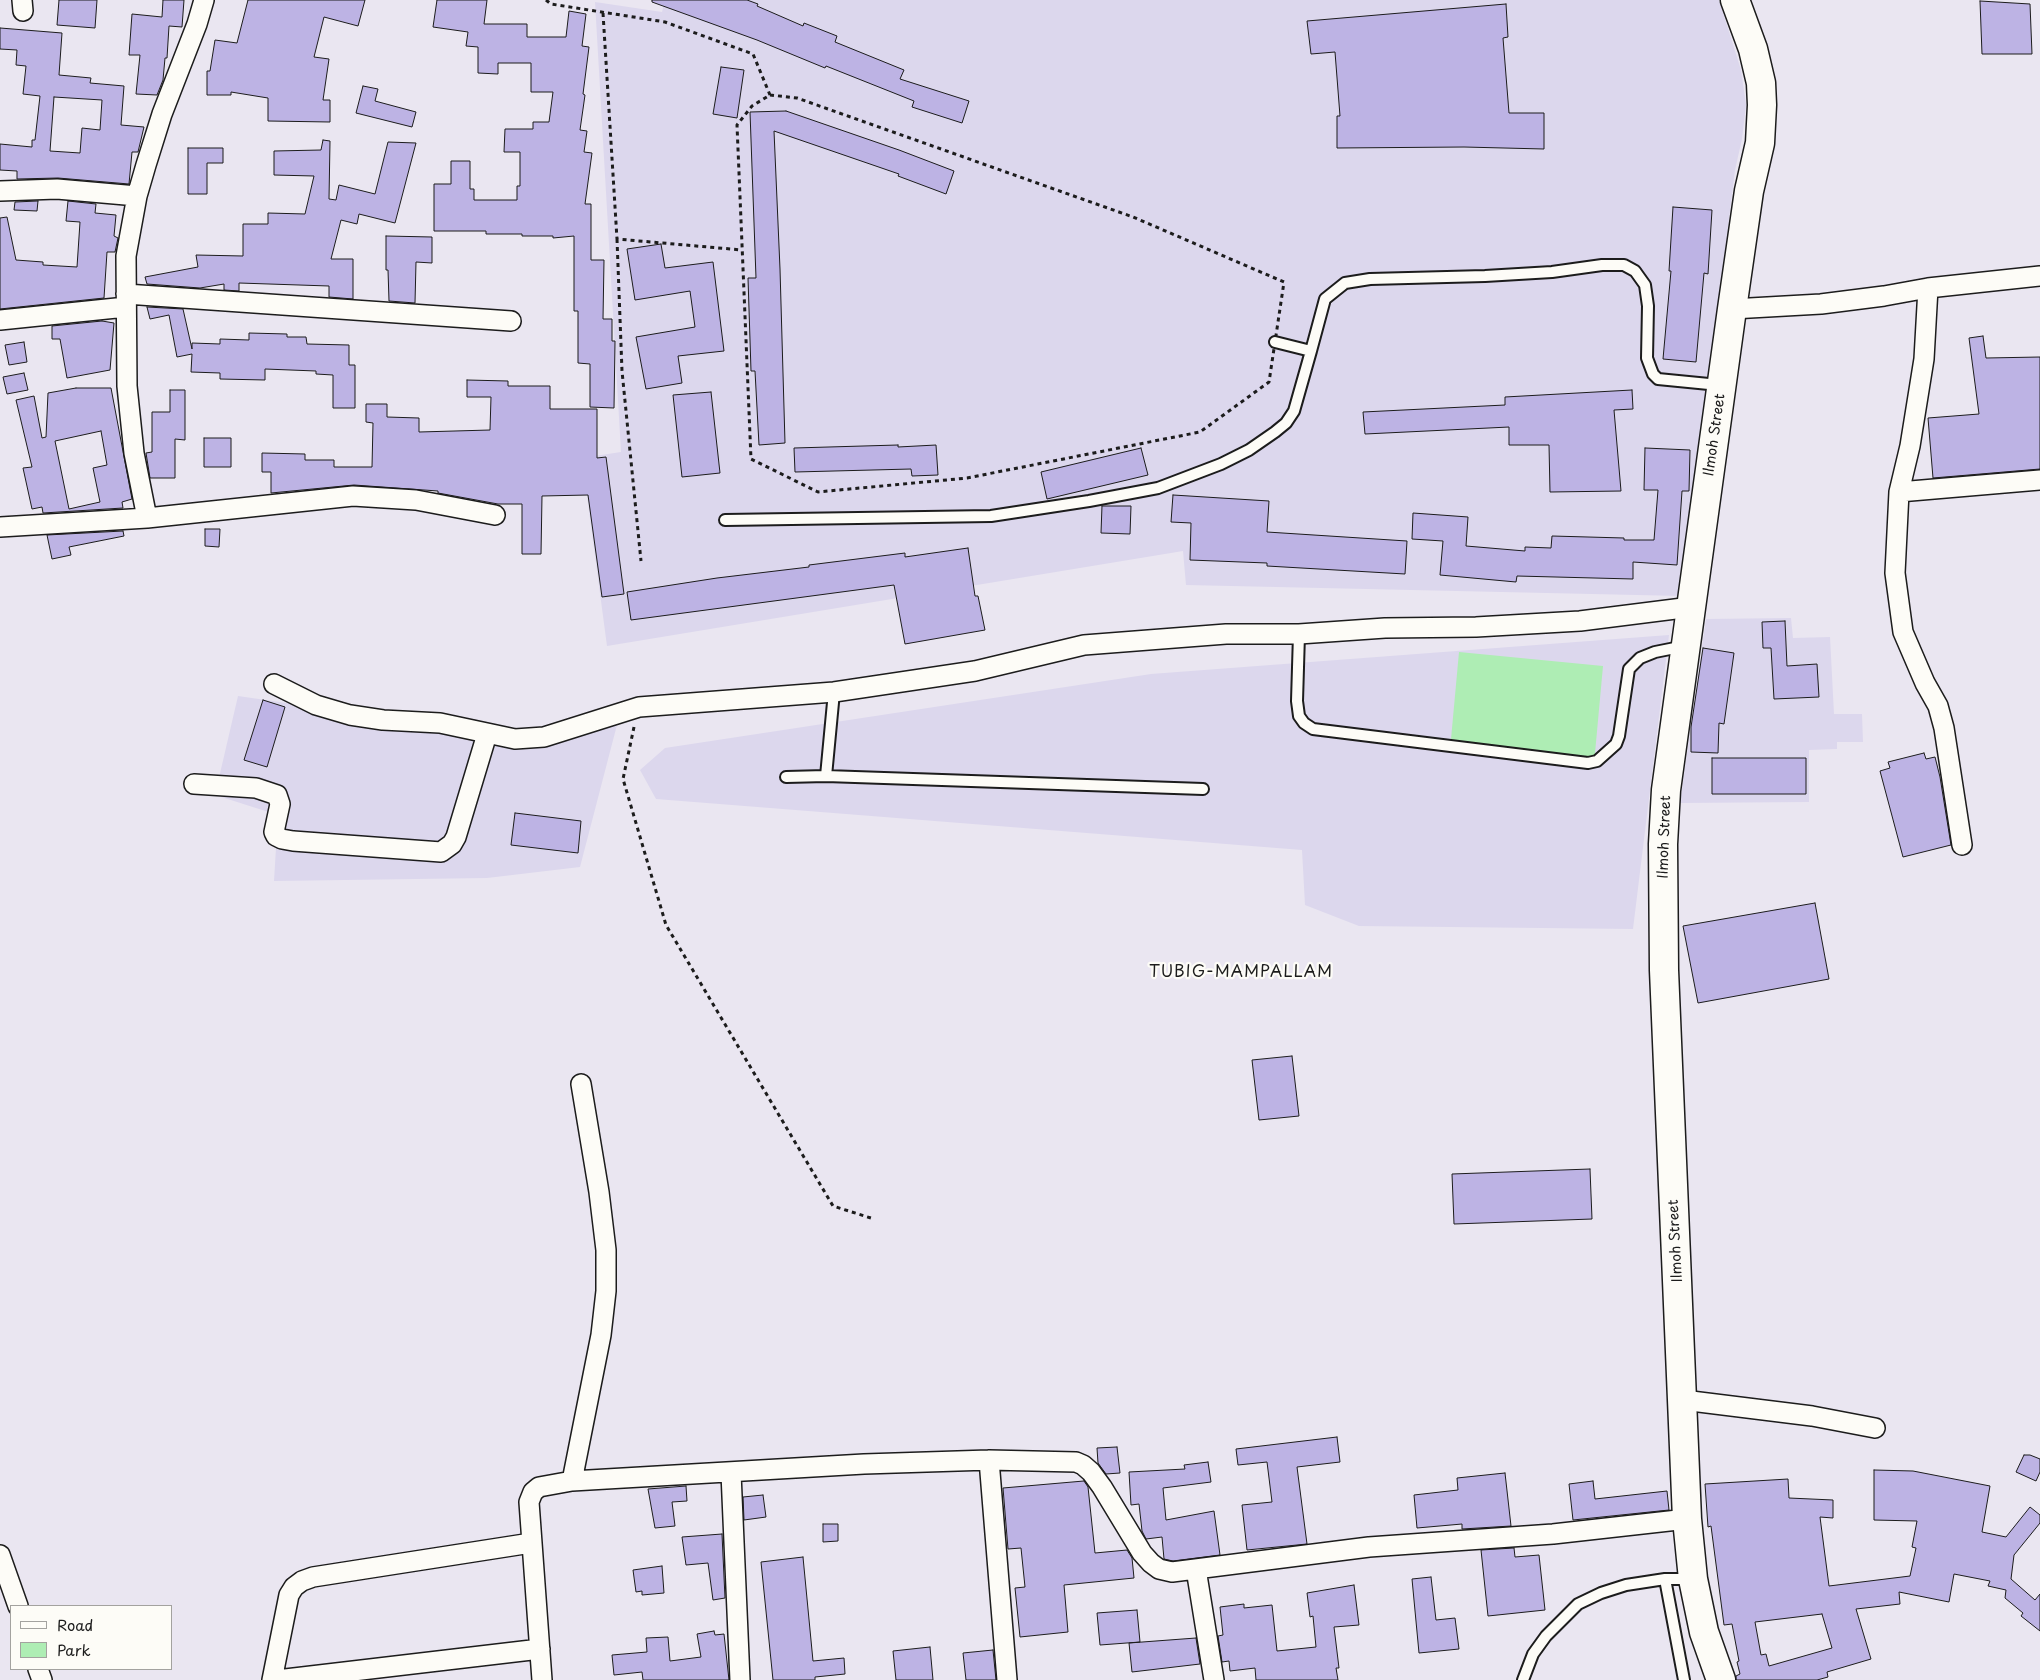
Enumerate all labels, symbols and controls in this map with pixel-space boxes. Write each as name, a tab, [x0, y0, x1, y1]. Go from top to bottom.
street label: Ilmoh Street	[1701, 393, 1729, 477]
street label: Ilmoh Street	[1655, 795, 1675, 879]
district label: TUBIG-MAMPALLAM	[1147, 963, 1335, 983]
street label: Ilmoh Street	[1665, 1199, 1687, 1283]
legend	[10, 1605, 172, 1670]
text: Road	[57, 1613, 93, 1636]
text: Park	[57, 1638, 91, 1661]

